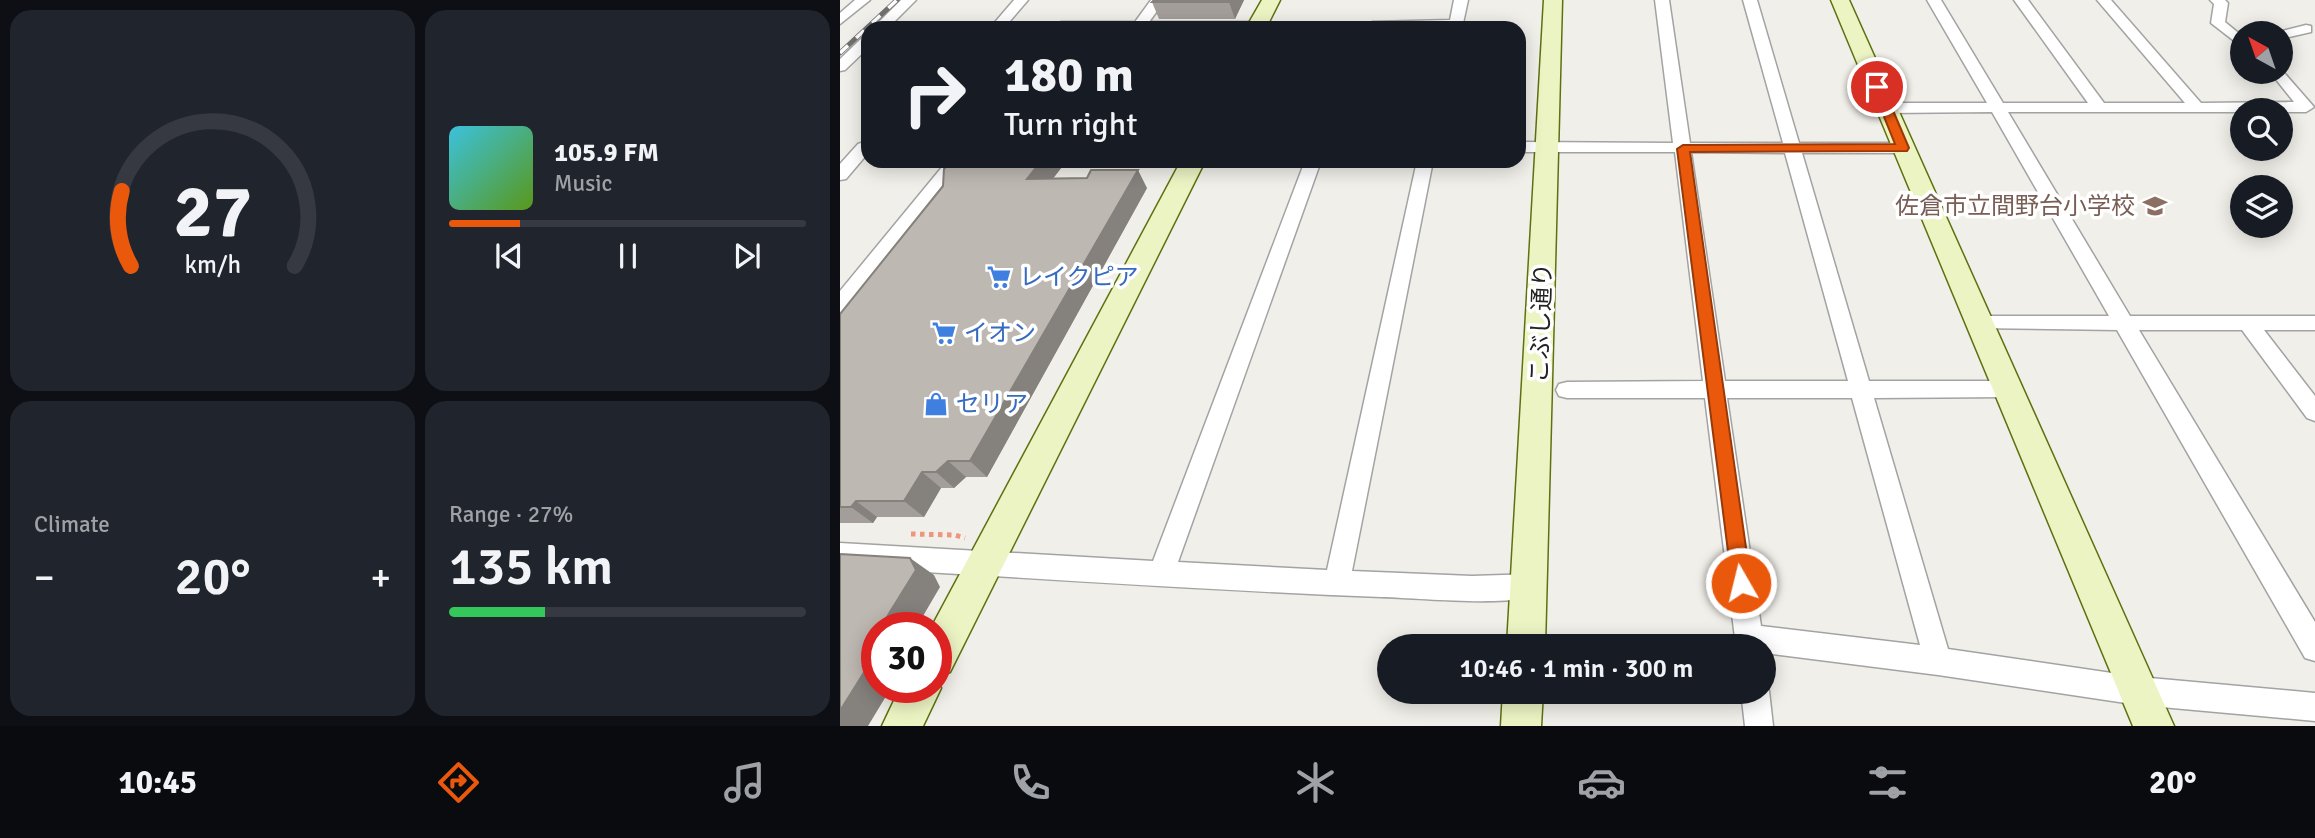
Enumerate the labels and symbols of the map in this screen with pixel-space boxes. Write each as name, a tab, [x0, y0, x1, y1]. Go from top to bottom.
north arrow	[2230, 21, 2292, 84]
pin	[1847, 57, 1907, 117]
place label: 佐倉市立間野台小学校	[1895, 191, 2135, 221]
school or university icon: 佐倉市立間野台小学校	[2141, 192, 2169, 220]
place label: レイクピア	[1019, 262, 1139, 292]
supermarket icon: レイクピア	[985, 263, 1013, 291]
street label: こぶし通り	[1524, 263, 1558, 383]
place label: イオン	[964, 318, 1036, 348]
supermarket icon: イオン	[930, 319, 958, 347]
place label: セリア	[956, 389, 1028, 419]
shop icon: セリア	[922, 390, 950, 418]
position arrow	[1704, 546, 1778, 620]
speed limit sign: 30	[861, 612, 952, 703]

